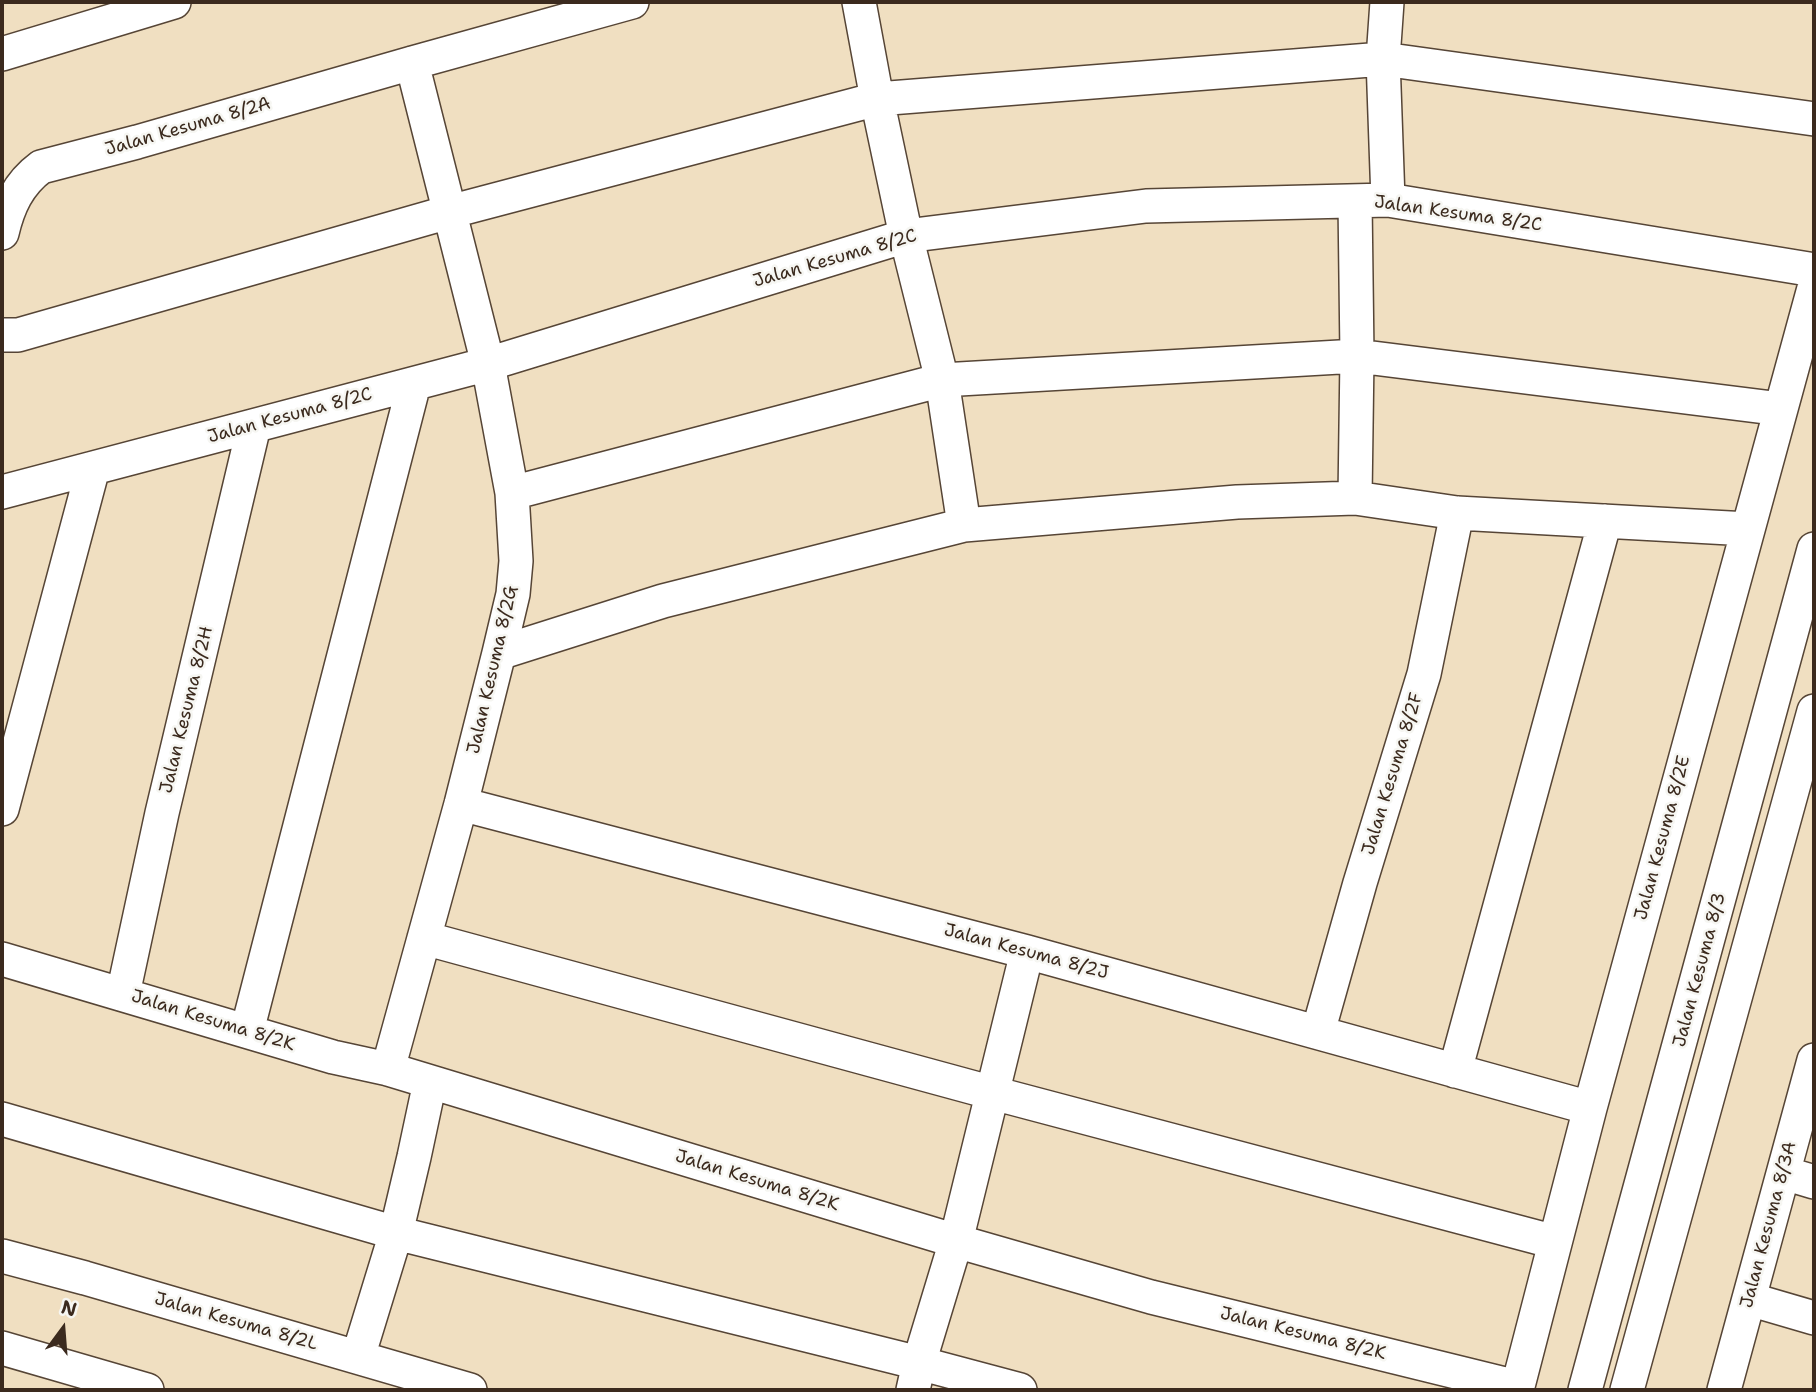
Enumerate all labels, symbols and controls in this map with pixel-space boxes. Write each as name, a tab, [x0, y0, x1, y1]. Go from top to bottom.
street label: Jalan Kesuma 8/2A	[103, 93, 273, 161]
street label: Jalan Kesuma 8/2C	[1373, 192, 1543, 236]
street label: Jalan Kesuma 8/2C	[751, 225, 919, 293]
street label: Jalan Kesuma 8/2C	[205, 384, 375, 448]
street label: Jalan Kesuma 8/2G	[463, 584, 523, 756]
street label: Jalan Kesuma 8/2H	[156, 624, 218, 796]
street label: Jalan Kesuma 8/2F	[1358, 690, 1428, 858]
street label: Jalan Kesuma 8/2E	[1631, 753, 1695, 923]
street label: Jalan Kesuma 8/3	[1669, 890, 1731, 1050]
street label: Jalan Kesuma 8/2J	[941, 920, 1111, 984]
street label: Jalan Kesuma 8/2K	[128, 986, 298, 1056]
street label: Jalan Kesuma 8/3A	[1736, 1139, 1802, 1311]
street label: Jalan Kesuma 8/2K	[672, 1146, 842, 1216]
street label: Jalan Kesuma 8/2L	[152, 1288, 320, 1356]
north arrow	[28, 1294, 98, 1364]
text: N	[58, 1294, 80, 1322]
street label: Jalan Kesuma 8/2K	[1218, 1303, 1388, 1365]

